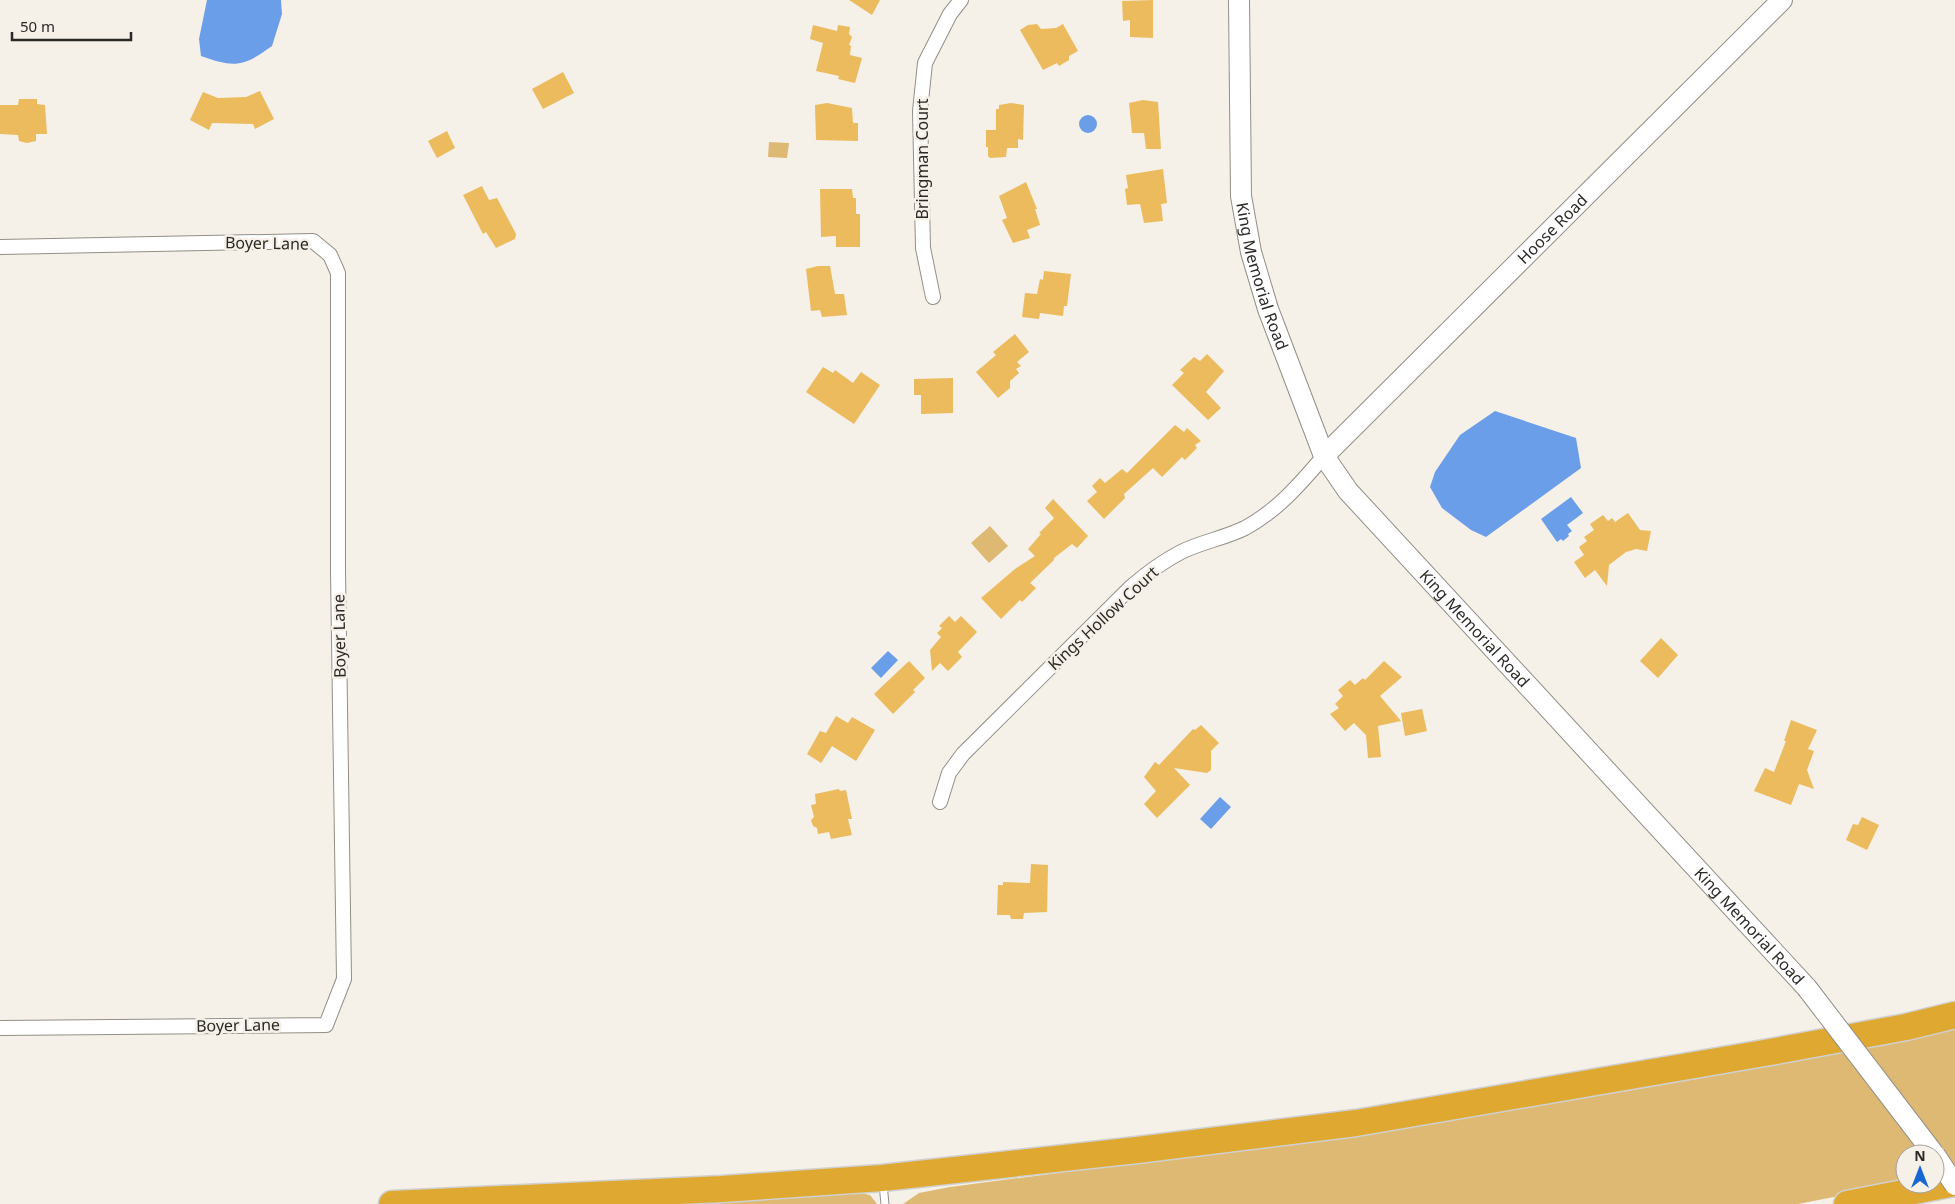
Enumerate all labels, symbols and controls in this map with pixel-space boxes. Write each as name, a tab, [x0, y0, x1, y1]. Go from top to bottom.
scale bar	[12, 10, 131, 42]
text: 50 m	[20, 16, 55, 36]
street label: Bringman Court	[911, 98, 933, 219]
street label: Hoose Road	[1512, 189, 1592, 269]
street label: King Memorial Road	[1231, 201, 1294, 353]
street label: Boyer Lane	[225, 231, 309, 255]
street label: Kings Hollow Court	[1043, 561, 1163, 675]
street label: King Memorial Road	[1415, 565, 1535, 692]
street label: Boyer Lane	[327, 594, 351, 678]
street label: King Memorial Road	[1690, 862, 1809, 989]
street label: Boyer Lane	[196, 1013, 280, 1037]
north arrow	[1895, 1144, 1945, 1194]
text: N	[1914, 1146, 1926, 1165]

